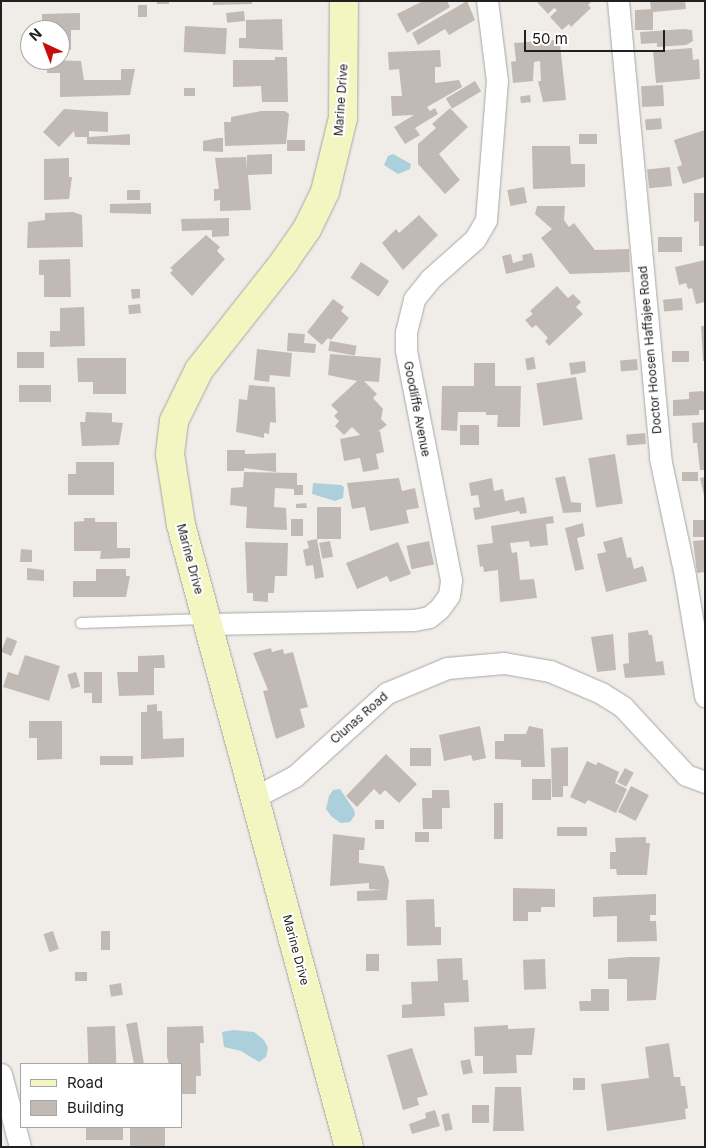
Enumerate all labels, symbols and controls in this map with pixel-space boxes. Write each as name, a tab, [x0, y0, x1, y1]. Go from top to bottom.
north arrow	[20, 20, 70, 70]
scale bar	[526, 20, 667, 52]
text: N	[25, 25, 45, 44]
text: 50 m	[532, 29, 568, 48]
street label: Marine Drive	[331, 63, 351, 137]
street label: Doctor Hoosen Haffajee Road	[635, 265, 665, 435]
street label: Goodliffe Avenue	[401, 360, 433, 458]
street label: Marine Drive	[174, 522, 206, 596]
street label: Clunas Road	[327, 689, 391, 747]
street label: Marine Drive	[280, 913, 312, 987]
legend	[20, 1063, 182, 1128]
text: Road	[67, 1073, 103, 1092]
text: Building	[67, 1098, 124, 1117]

